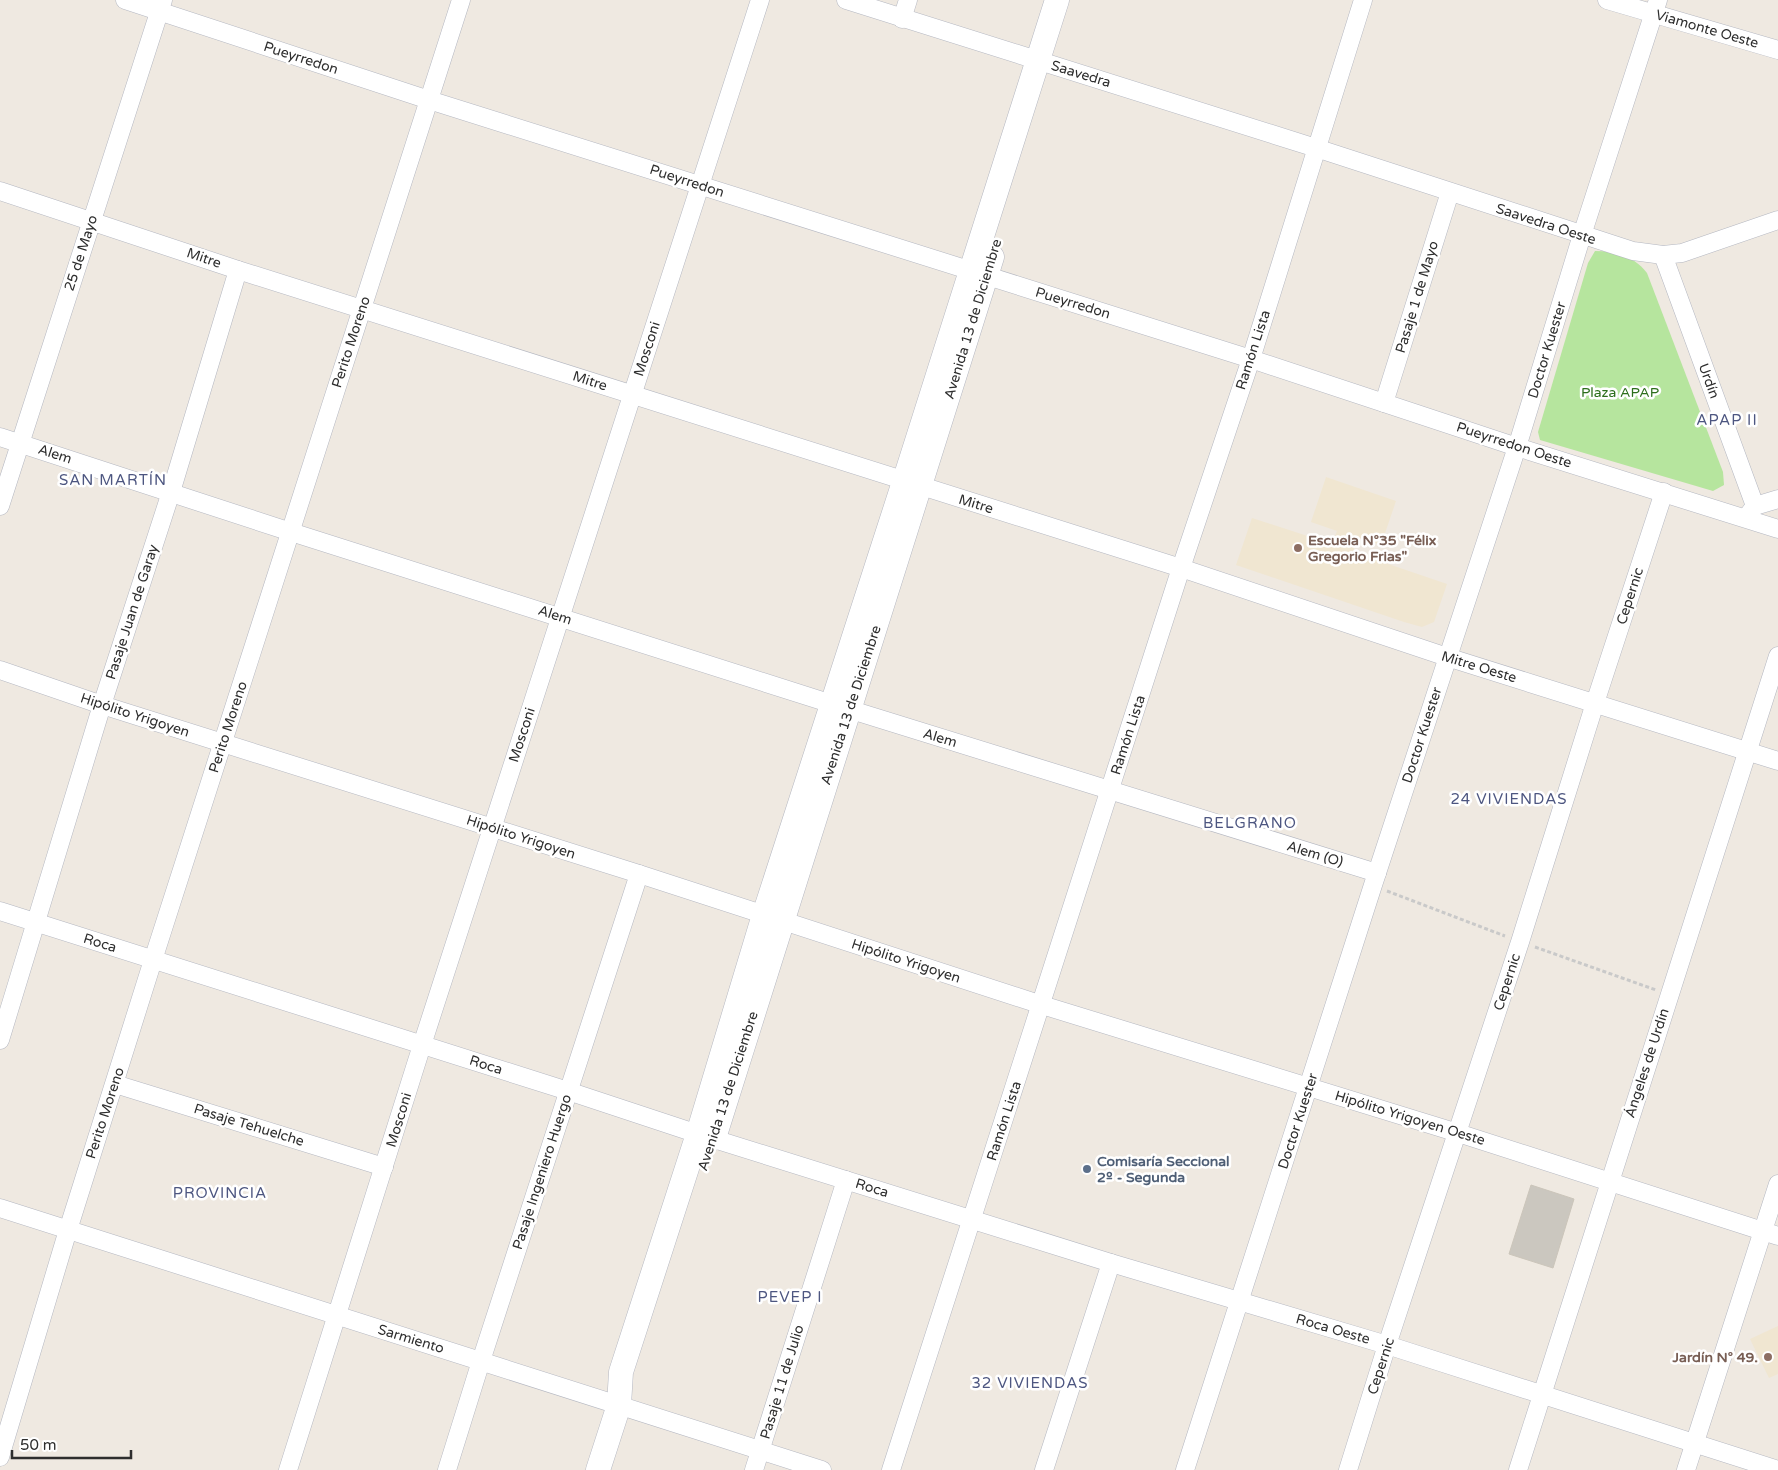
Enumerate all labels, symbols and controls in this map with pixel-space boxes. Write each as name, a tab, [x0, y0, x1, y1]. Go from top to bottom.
street label: Viamonte Oeste	[1654, 6, 1761, 52]
street label: Pueyrredon	[262, 38, 340, 78]
street label: Saavedra	[1049, 57, 1113, 91]
street label: Pueyrredon	[648, 161, 726, 201]
street label: Saavedra Oeste	[1494, 200, 1598, 248]
street label: 25 de Mayo	[61, 213, 101, 293]
street label: Avenida 13 de Diciembre	[941, 237, 1006, 401]
street label: Pasaje 1 de Mayo	[1392, 239, 1442, 355]
street label: Mitre	[185, 244, 224, 272]
street label: Pueyrredon	[1033, 284, 1113, 322]
street label: Perito Moreno	[328, 294, 374, 390]
street label: Doctor Kuester	[1524, 299, 1570, 400]
street label: Ramón Lista	[1232, 308, 1274, 392]
street label: Mosconi	[630, 320, 664, 378]
street label: Urdín	[1695, 361, 1723, 401]
street label: Mitre	[571, 367, 609, 395]
park label: Plaza APAP	[1581, 384, 1659, 401]
district label: APAP II	[1696, 411, 1758, 429]
street label: Pueyrredon Oeste	[1454, 418, 1574, 472]
street label: Alem	[36, 441, 74, 467]
district label: SAN MARTÍN	[59, 471, 167, 489]
street label: Mitre	[957, 491, 995, 517]
place label: Escuela N°35 "Félix Gregorio Frias"	[1308, 532, 1437, 565]
street label: Pasaje Juan de Garay	[102, 542, 162, 682]
marker: Escuela N°35 "Félix Gregorio Frias"	[1292, 542, 1304, 554]
street label: Cepernic	[1613, 565, 1647, 627]
street label: Alem	[536, 602, 574, 628]
street label: Avenida 13 de Diciembre	[817, 623, 885, 787]
street label: Mitre Oeste	[1439, 647, 1519, 687]
street label: Perito Moreno	[205, 679, 251, 775]
street label: Doctor Kuester	[1398, 684, 1446, 785]
street label: Hipólito Yrigoyen	[78, 689, 192, 741]
street label: Ramón Lista	[1107, 693, 1149, 777]
street label: Mosconi	[505, 706, 539, 764]
street label: Alem	[921, 725, 959, 751]
district label: 24 VIVIENDAS	[1450, 790, 1568, 808]
street label: Hipólito Yrigoyen	[464, 811, 578, 863]
district label: BELGRANO	[1203, 814, 1297, 832]
street label: Alem (O)	[1285, 837, 1345, 871]
street label: Roca	[81, 930, 119, 956]
street label: Hipólito Yrigoyen	[849, 935, 963, 987]
street label: Cepernic	[1490, 951, 1524, 1013]
street label: Ángeles de Urdín	[1621, 1006, 1673, 1120]
street label: Avenida 13 de Diciembre	[694, 1009, 762, 1173]
street label: Roca	[467, 1052, 505, 1078]
street label: Perito Moreno	[82, 1065, 128, 1161]
street label: Doctor Kuester	[1274, 1070, 1322, 1171]
street label: Ramón Lista	[983, 1079, 1025, 1163]
street label: Hipólito Yrigoyen Oeste	[1333, 1087, 1487, 1149]
street label: Mosconi	[383, 1090, 415, 1150]
street label: Pasaje Ingeniero Huergo	[509, 1092, 575, 1252]
street label: Pasaje Tehuelche	[192, 1100, 306, 1150]
place label: Comisaría Seccional 2º - Segunda	[1097, 1153, 1230, 1186]
marker: Comisaría Seccional 2º - Segunda	[1081, 1163, 1093, 1175]
street label: Roca	[853, 1175, 891, 1201]
district label: PROVINCIA	[173, 1184, 267, 1202]
district label: PEVEP I	[758, 1288, 822, 1306]
street label: Roca Oeste	[1294, 1310, 1372, 1348]
street label: Sarmiento	[376, 1321, 446, 1357]
street label: Pasaje 11 de Julio	[757, 1323, 807, 1441]
street label: Cepernic	[1364, 1335, 1398, 1397]
place label: Jardín N° 49.	[1672, 1349, 1758, 1366]
marker: Jardín N° 49.	[1762, 1351, 1774, 1363]
district label: 32 VIVIENDAS	[971, 1374, 1089, 1392]
scale bar	[12, 1428, 131, 1460]
text: 50 m	[20, 1436, 57, 1454]

